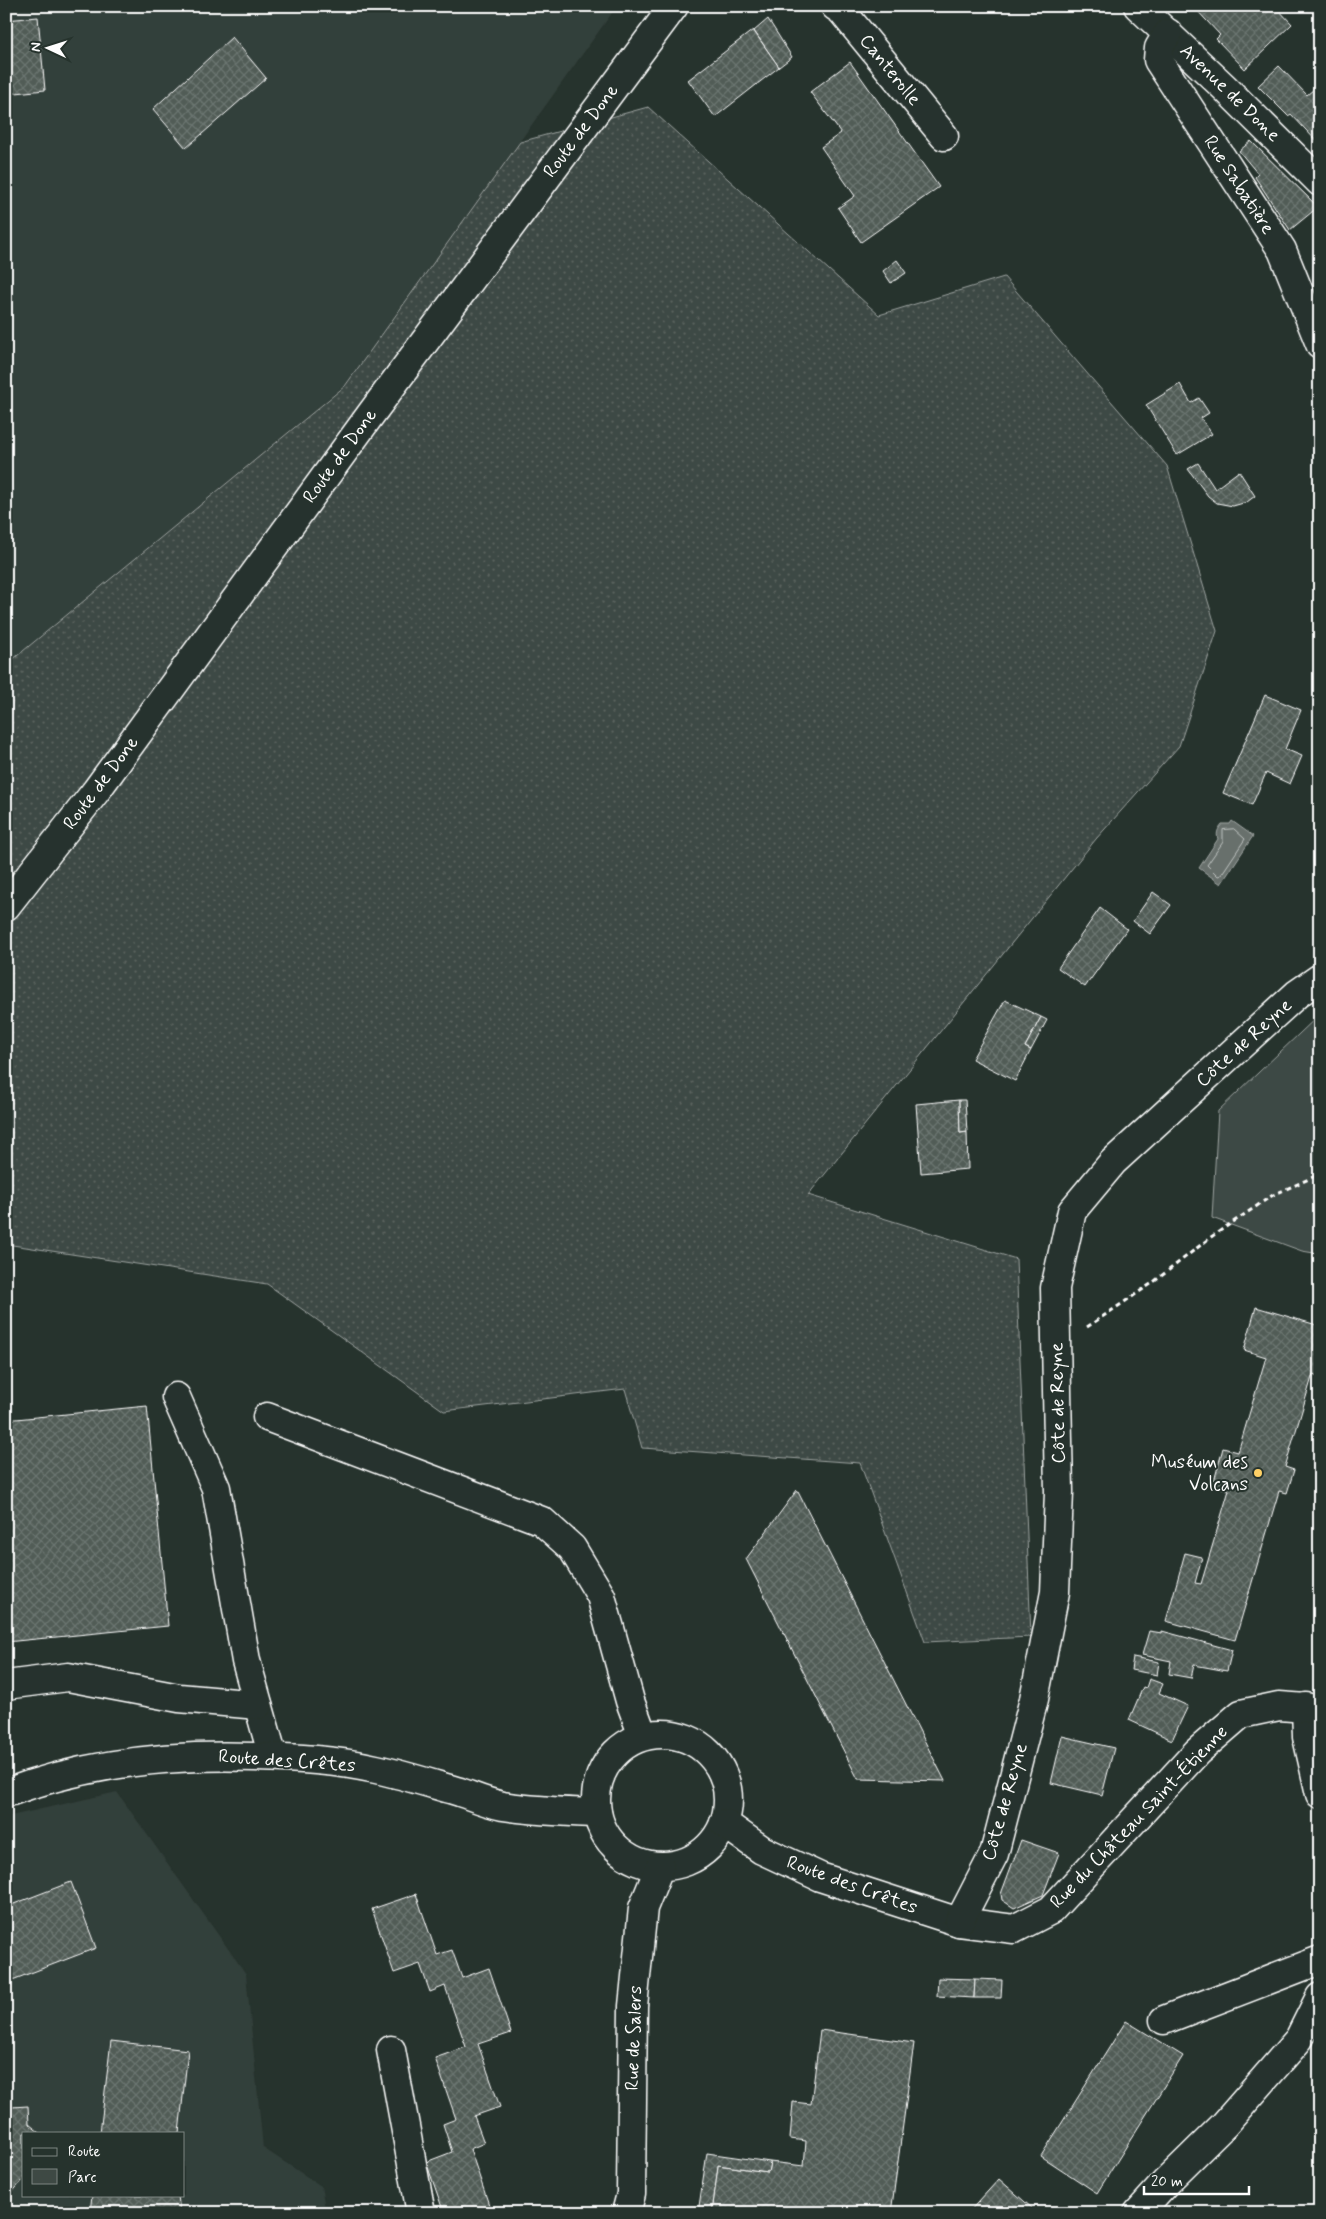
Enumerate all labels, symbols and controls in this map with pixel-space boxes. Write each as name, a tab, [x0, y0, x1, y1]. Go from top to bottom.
north arrow	[22, 22, 72, 72]
street label: Canterolle	[853, 29, 927, 111]
street label: Avenue de Done	[1174, 39, 1286, 147]
text: N	[27, 42, 45, 52]
street label: Route de Done	[537, 79, 625, 183]
street label: Rue Sabatière	[1198, 131, 1280, 239]
street label: Route de Done	[297, 404, 383, 508]
street label: Route de Done	[57, 731, 145, 835]
street label: Côte de Reyne	[1191, 993, 1298, 1094]
street label: Côte de Reyne	[1044, 1342, 1073, 1464]
place label: Muséum des Volcans	[1151, 1450, 1248, 1497]
marker: Muséum des Volcans	[1252, 1467, 1264, 1479]
street label: Rue du Château Saint-Étienne	[1044, 1719, 1233, 1914]
street label: Côte de Reyne	[976, 1740, 1035, 1864]
street label: Route des Crêtes	[218, 1744, 356, 1778]
street label: Route des Crêtes	[783, 1850, 921, 1920]
street label: Rue de Salers	[620, 1985, 648, 2091]
legend	[22, 2132, 185, 2196]
text: Route	[68, 2142, 101, 2162]
scale bar	[1144, 2164, 1248, 2196]
text: Parc	[68, 2168, 96, 2188]
text: 20 m	[1151, 2172, 1183, 2192]

